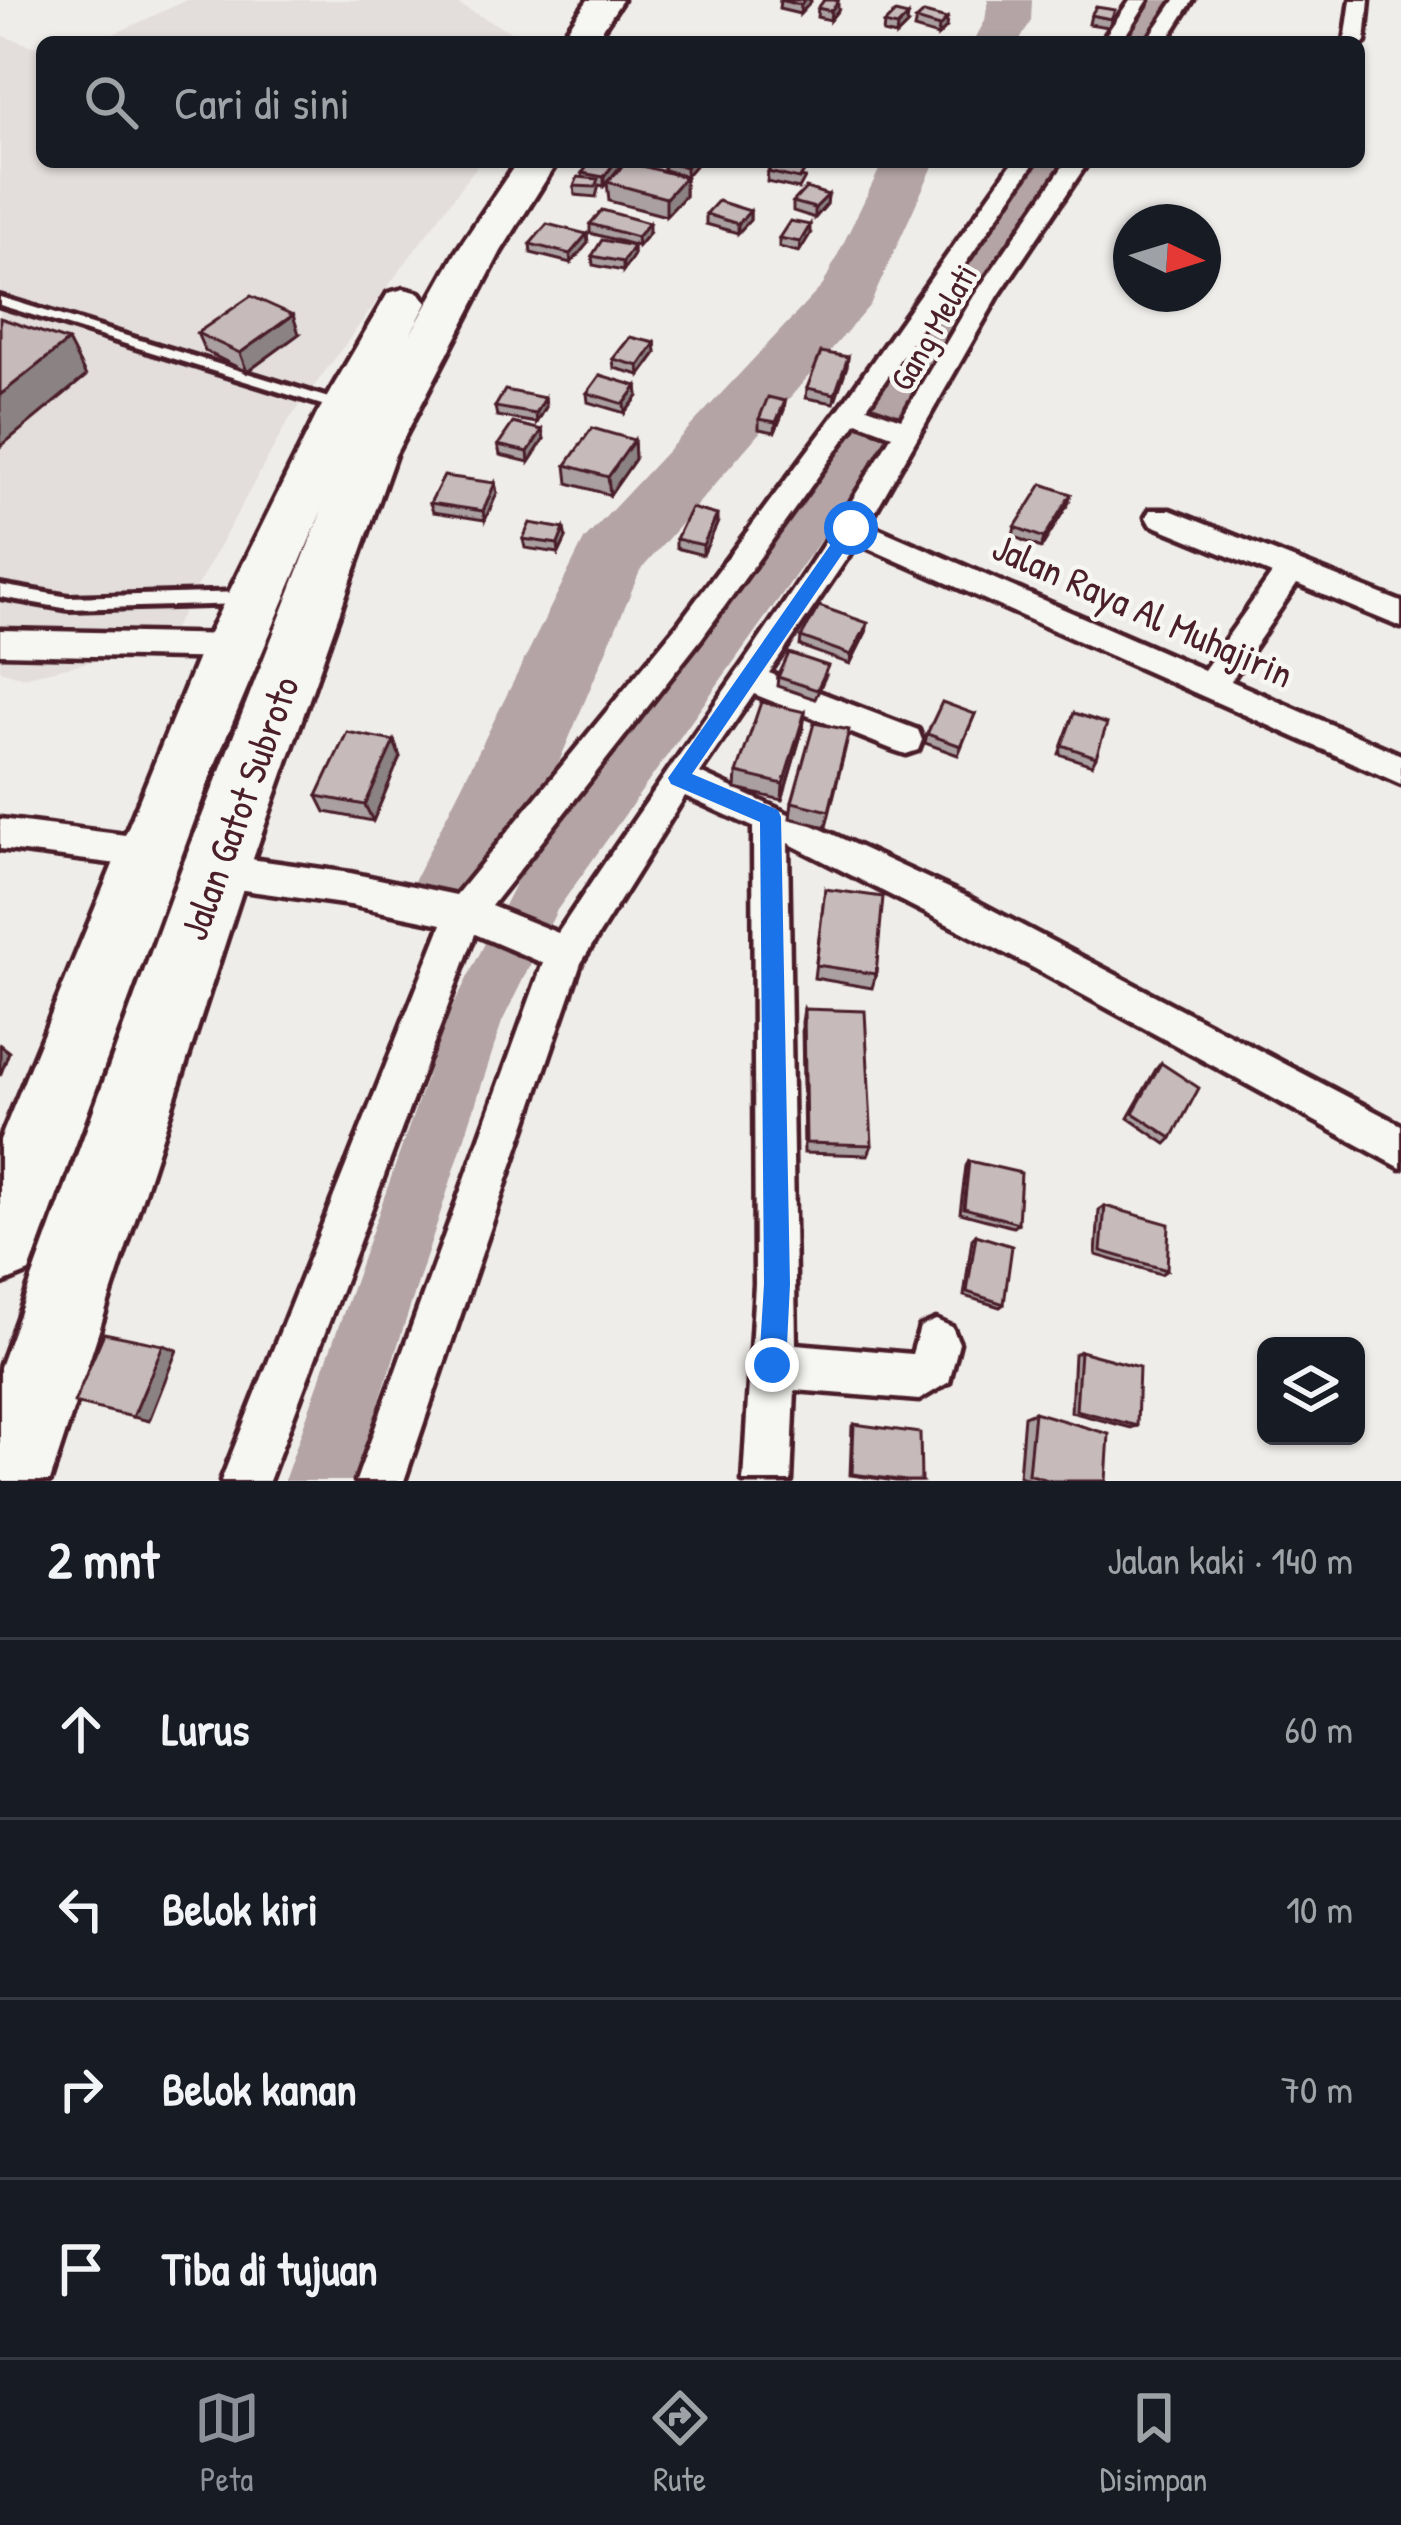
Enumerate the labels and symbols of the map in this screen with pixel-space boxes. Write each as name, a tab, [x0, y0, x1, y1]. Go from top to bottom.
north arrow	[1113, 204, 1221, 312]
street label: Gang Melati	[879, 256, 988, 399]
route start	[824, 501, 878, 555]
street label: Jalan Raya Al Muhajirin	[984, 519, 1302, 700]
street label: Jalan Gatot Subroto	[166, 669, 311, 947]
route end	[745, 1338, 799, 1392]

